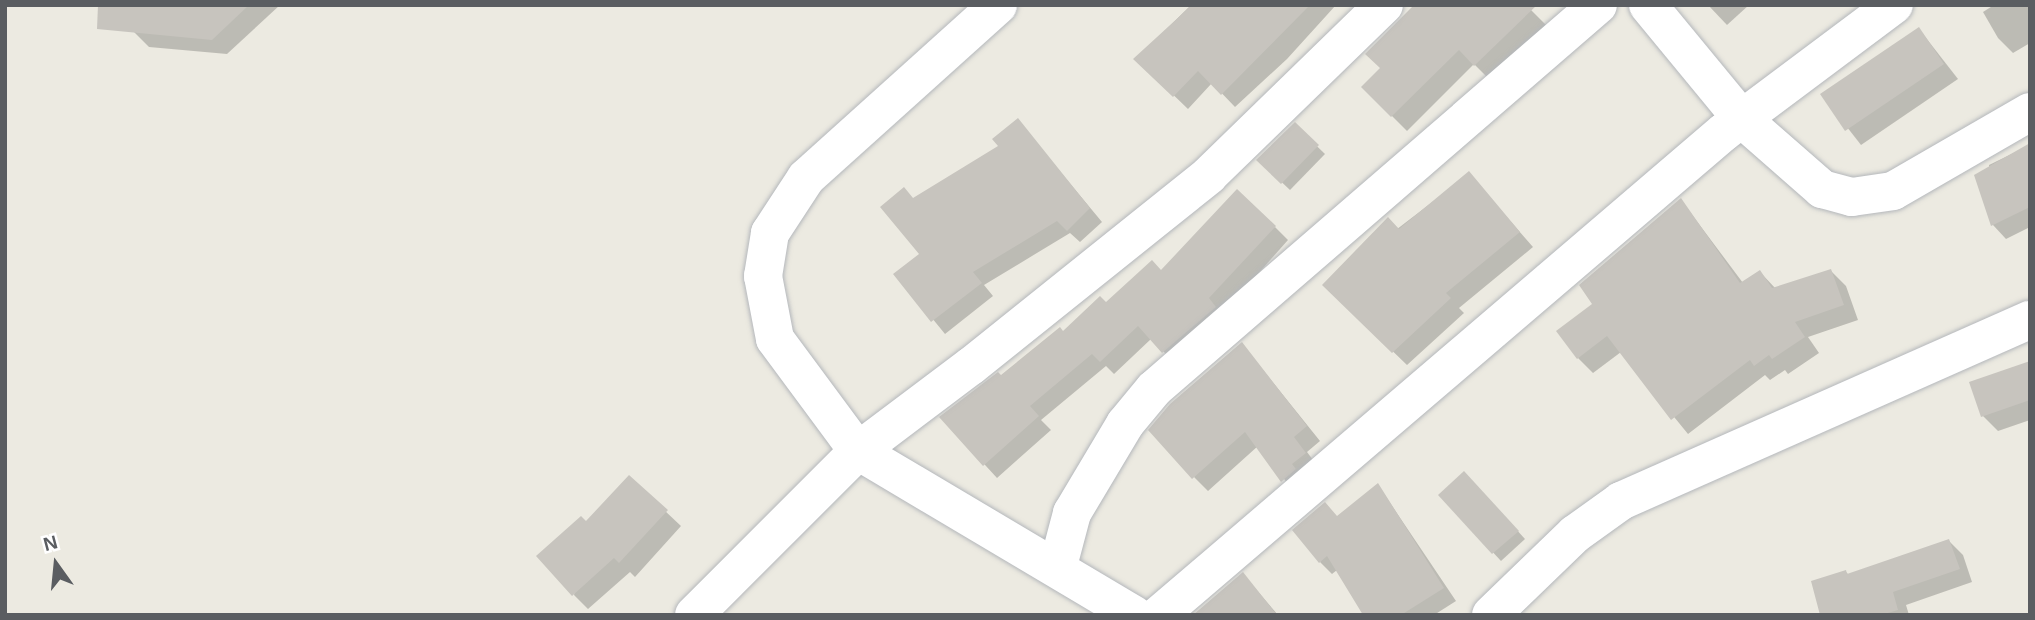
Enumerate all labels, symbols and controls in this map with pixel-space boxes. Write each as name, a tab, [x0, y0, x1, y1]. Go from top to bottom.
north arrow	[21, 529, 91, 599]
text: N	[41, 531, 60, 555]

